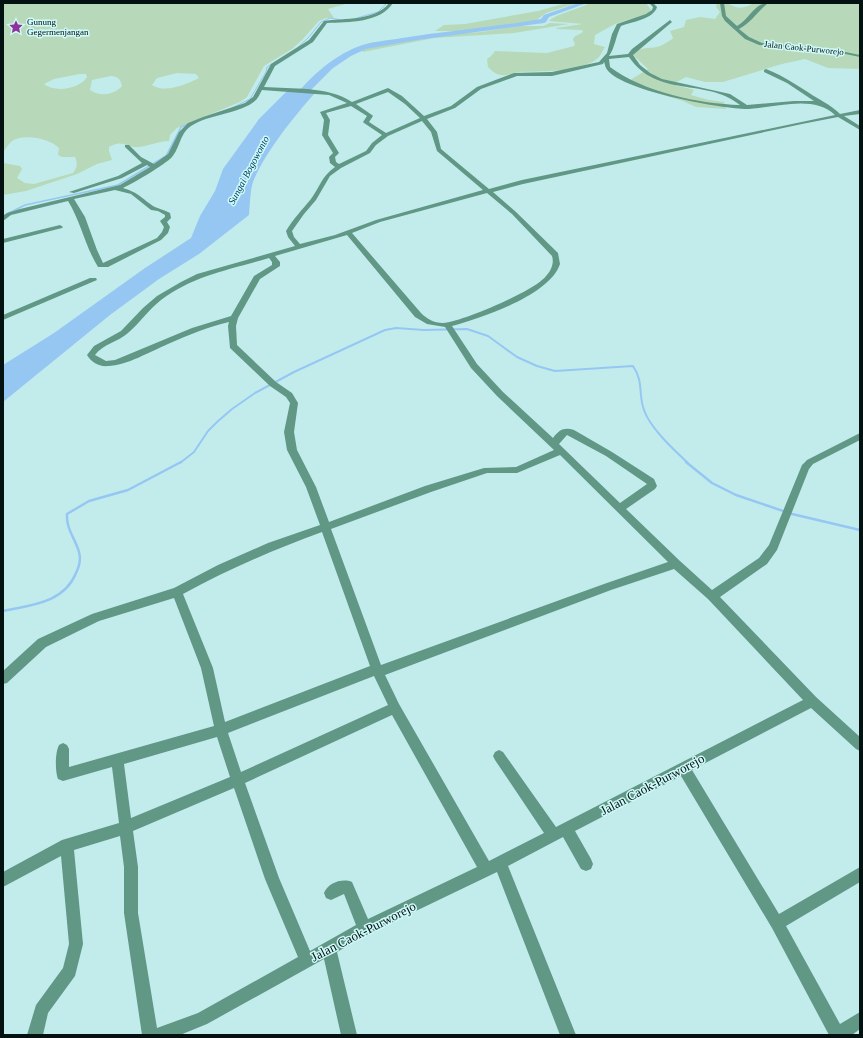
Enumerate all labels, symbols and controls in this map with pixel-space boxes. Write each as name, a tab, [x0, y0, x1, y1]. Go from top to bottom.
place label: Gunung Gegermenjangan	[27, 17, 89, 37]
place icon: Gunung Gegermenjangan	[8, 19, 24, 35]
street label: Jalan Caok-Purworejo	[764, 39, 845, 57]
water label: Sungai Bogowonto	[226, 134, 271, 206]
street label: Jalan Caok-Purworejo	[598, 751, 707, 818]
street label: Jalan Caok-Purworejo	[308, 898, 418, 964]

